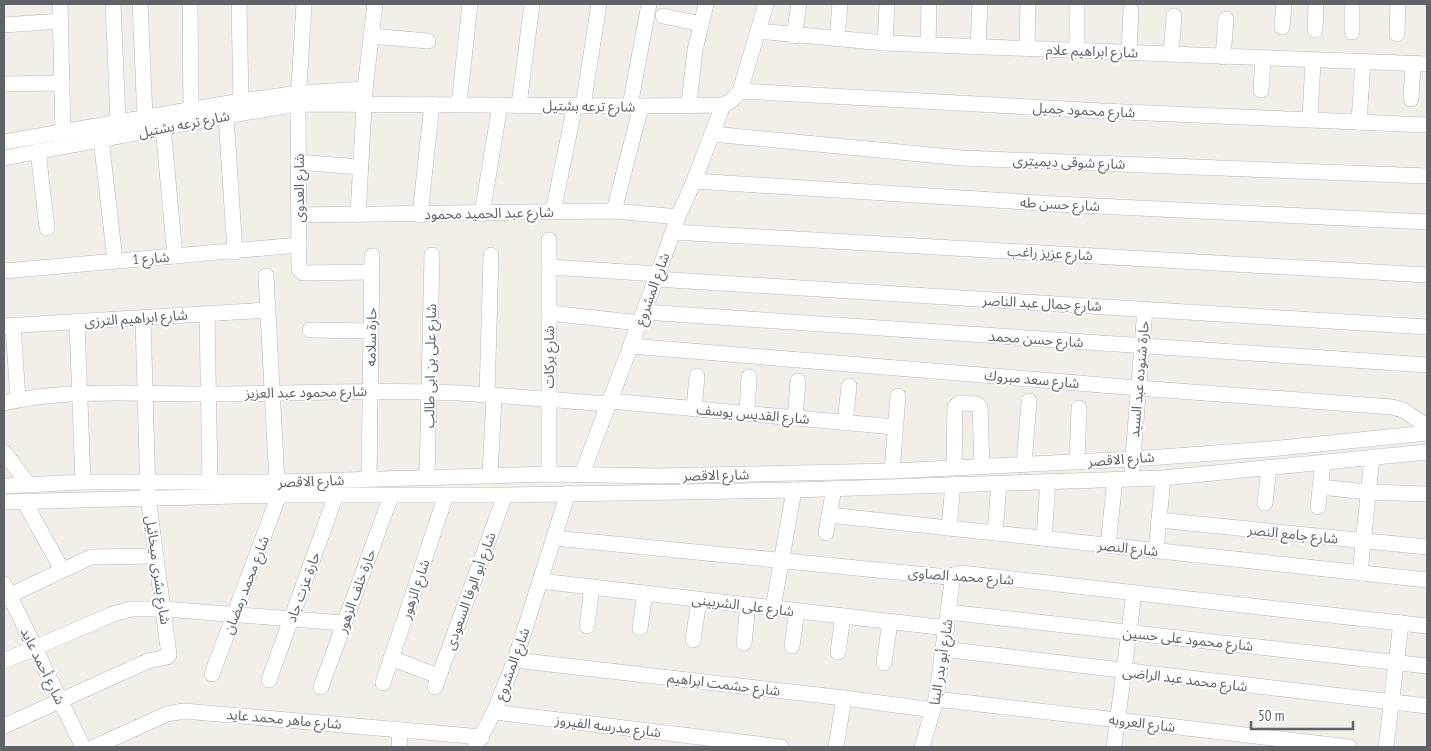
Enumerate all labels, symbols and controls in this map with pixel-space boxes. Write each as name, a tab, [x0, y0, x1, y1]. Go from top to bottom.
street label: شارع ابراهيم علام	[1046, 40, 1138, 64]
street label: شارع ترعه بشتيل	[542, 96, 636, 118]
street label: شارع محمود جميل	[1032, 98, 1136, 124]
street label: شارع ترعه بشتيل	[137, 106, 232, 144]
street label: شارع شوقى ديميترى	[1012, 151, 1126, 175]
street label: شارع العدوى	[290, 154, 310, 222]
street label: شارع حسن طه	[1020, 193, 1100, 217]
street label: شارع عبد الحميد محمود	[424, 203, 554, 225]
street label: شارع عزيز راغب	[1007, 242, 1093, 266]
street label: شارع 1	[132, 248, 170, 270]
street label: شارع المشروع	[631, 250, 675, 329]
street label: شارع جمال عبد الناصر	[981, 291, 1102, 317]
street label: شارع على بن ابى طالب	[420, 304, 442, 428]
street label: شارع ابراهيم الترزى	[84, 305, 188, 333]
street label: حارة سلامه	[361, 307, 381, 367]
street label: حارة شنوده عبد السيد	[1125, 320, 1153, 438]
street label: شارع بركات	[540, 326, 560, 388]
street label: شارع حسن محمد	[988, 327, 1084, 353]
street label: شارع سعد مبروك	[984, 366, 1080, 394]
street label: شارع محمود عبد العزيز	[244, 382, 367, 404]
street label: شارع القديس يوسف	[695, 400, 810, 430]
street label: شارع الاقصر	[1086, 448, 1155, 472]
street label: شارع الاقصر	[681, 465, 750, 487]
street label: شارع الاقصر	[276, 471, 345, 493]
street label: شارع بشرى ميخائيل	[139, 514, 175, 626]
street label: شارع جامع النصر	[1246, 520, 1339, 550]
street label: شارع أبو الوفا السعودى	[440, 530, 502, 653]
street label: شارع محمد رمضان	[219, 533, 275, 637]
street label: شارع النصر	[1096, 536, 1159, 562]
street label: حارة خلف الزهور	[332, 547, 380, 636]
street label: حارة عزت جاد	[282, 549, 324, 625]
street label: شارع الزهور	[396, 557, 435, 623]
street label: شارع محمد الصاوى	[907, 563, 1015, 591]
street label: شارع على الشربينى	[691, 590, 795, 622]
street label: شارع أبو بدر البنا	[925, 618, 959, 707]
street label: شارع محمود على حسين	[1122, 623, 1254, 657]
street label: شارع أحمد عايد	[15, 625, 69, 708]
street label: شارع المشروع	[491, 625, 535, 704]
street label: شارع محمد عبد الراضى	[1121, 662, 1249, 698]
street label: شارع حشمت ابراهيم	[666, 668, 781, 702]
scale bar	[1251, 698, 1354, 730]
street label: شارع ماهر محمد عايد	[225, 705, 342, 735]
text: 50 m	[1258, 706, 1284, 725]
street label: شارع مدرسه الفيروز	[553, 710, 662, 743]
street label: شارع العروبه	[1107, 710, 1176, 738]

